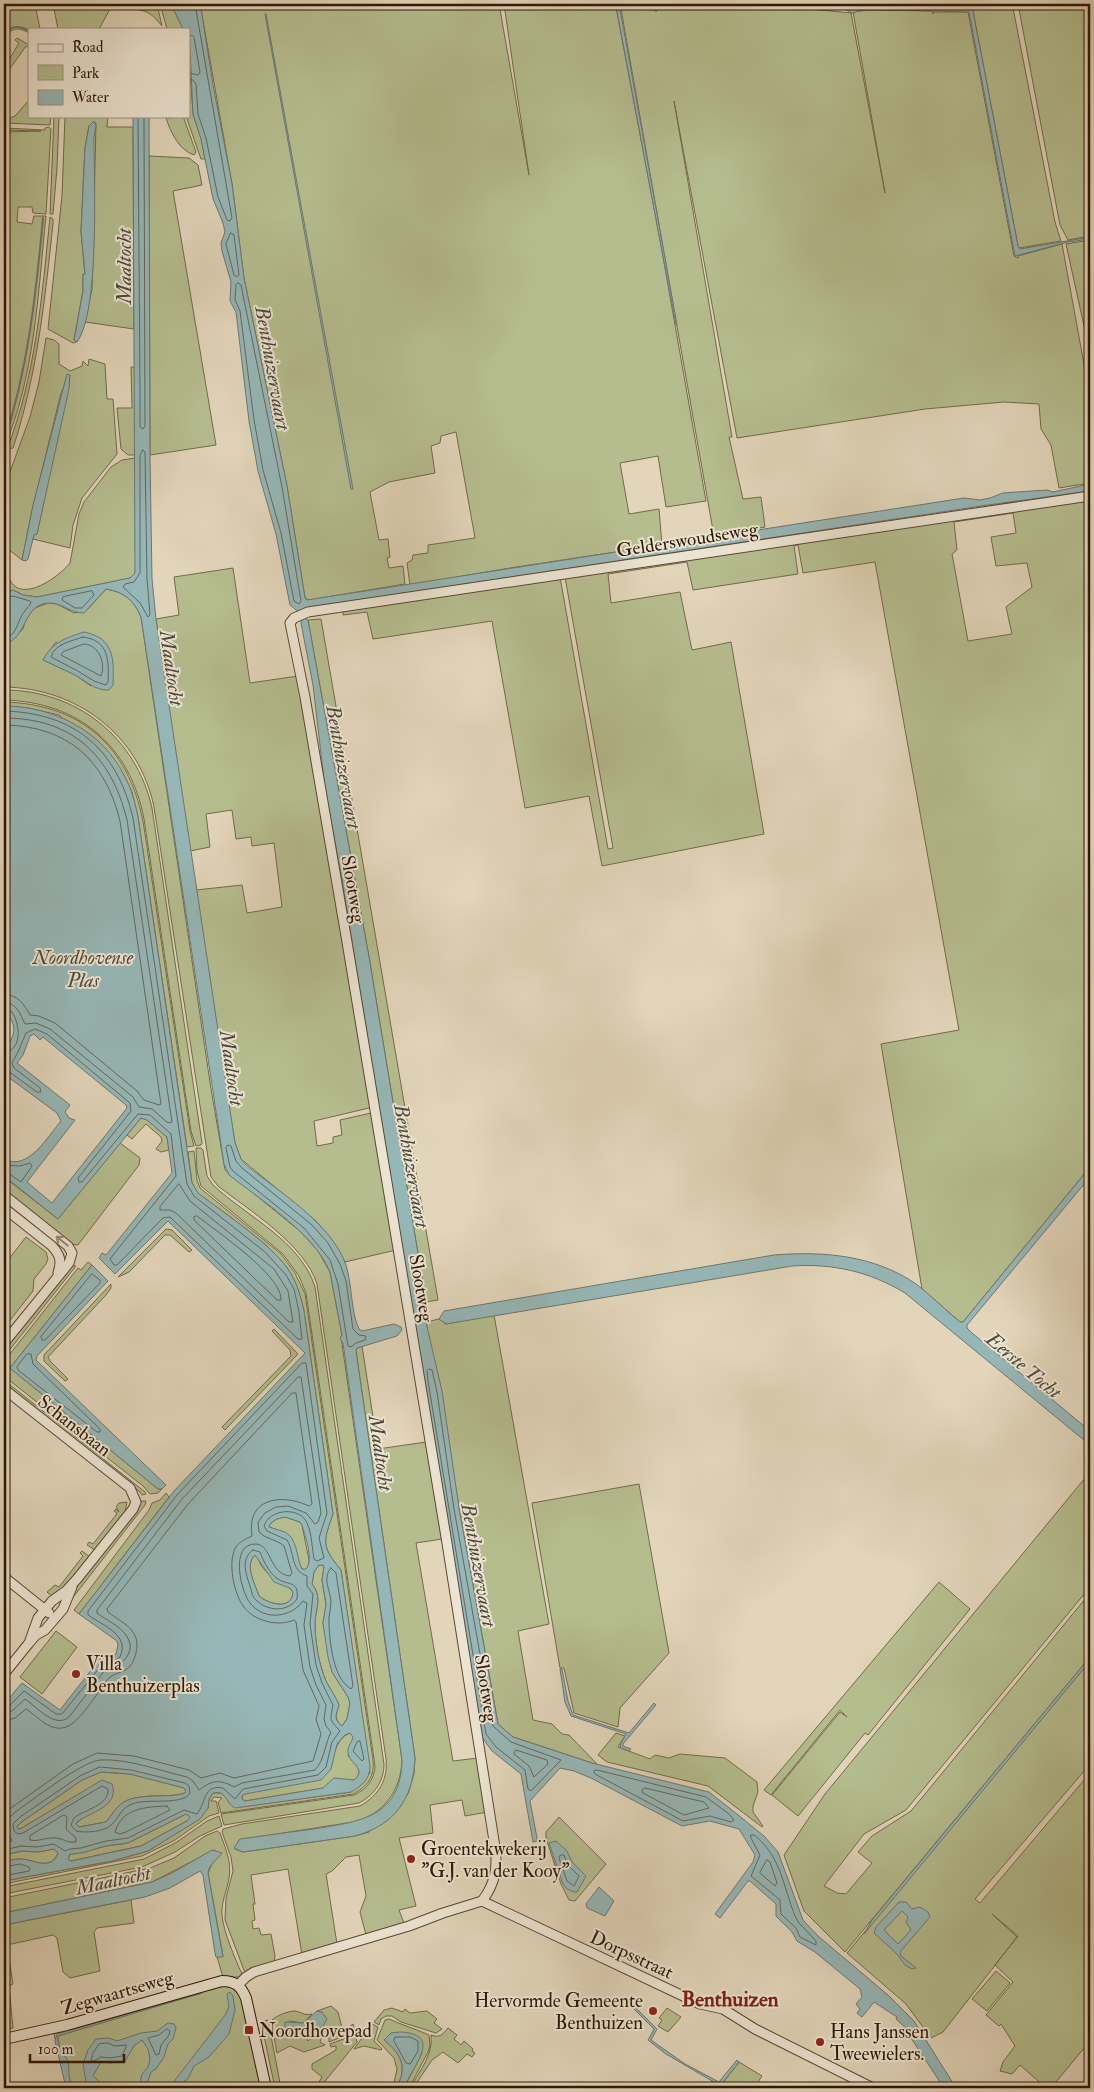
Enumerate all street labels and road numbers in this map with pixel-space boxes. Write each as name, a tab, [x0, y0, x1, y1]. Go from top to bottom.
street label: Gelderswoudseweg	[615, 517, 760, 563]
street label: Slootweg	[335, 853, 371, 926]
street label: Slootweg	[403, 1252, 439, 1325]
street label: Schansbaan	[33, 1390, 116, 1462]
street label: Slootweg	[469, 1652, 503, 1725]
street label: Dorpsstraat	[586, 1925, 677, 1986]
street label: Zegwaartseweg	[59, 1965, 177, 2020]

